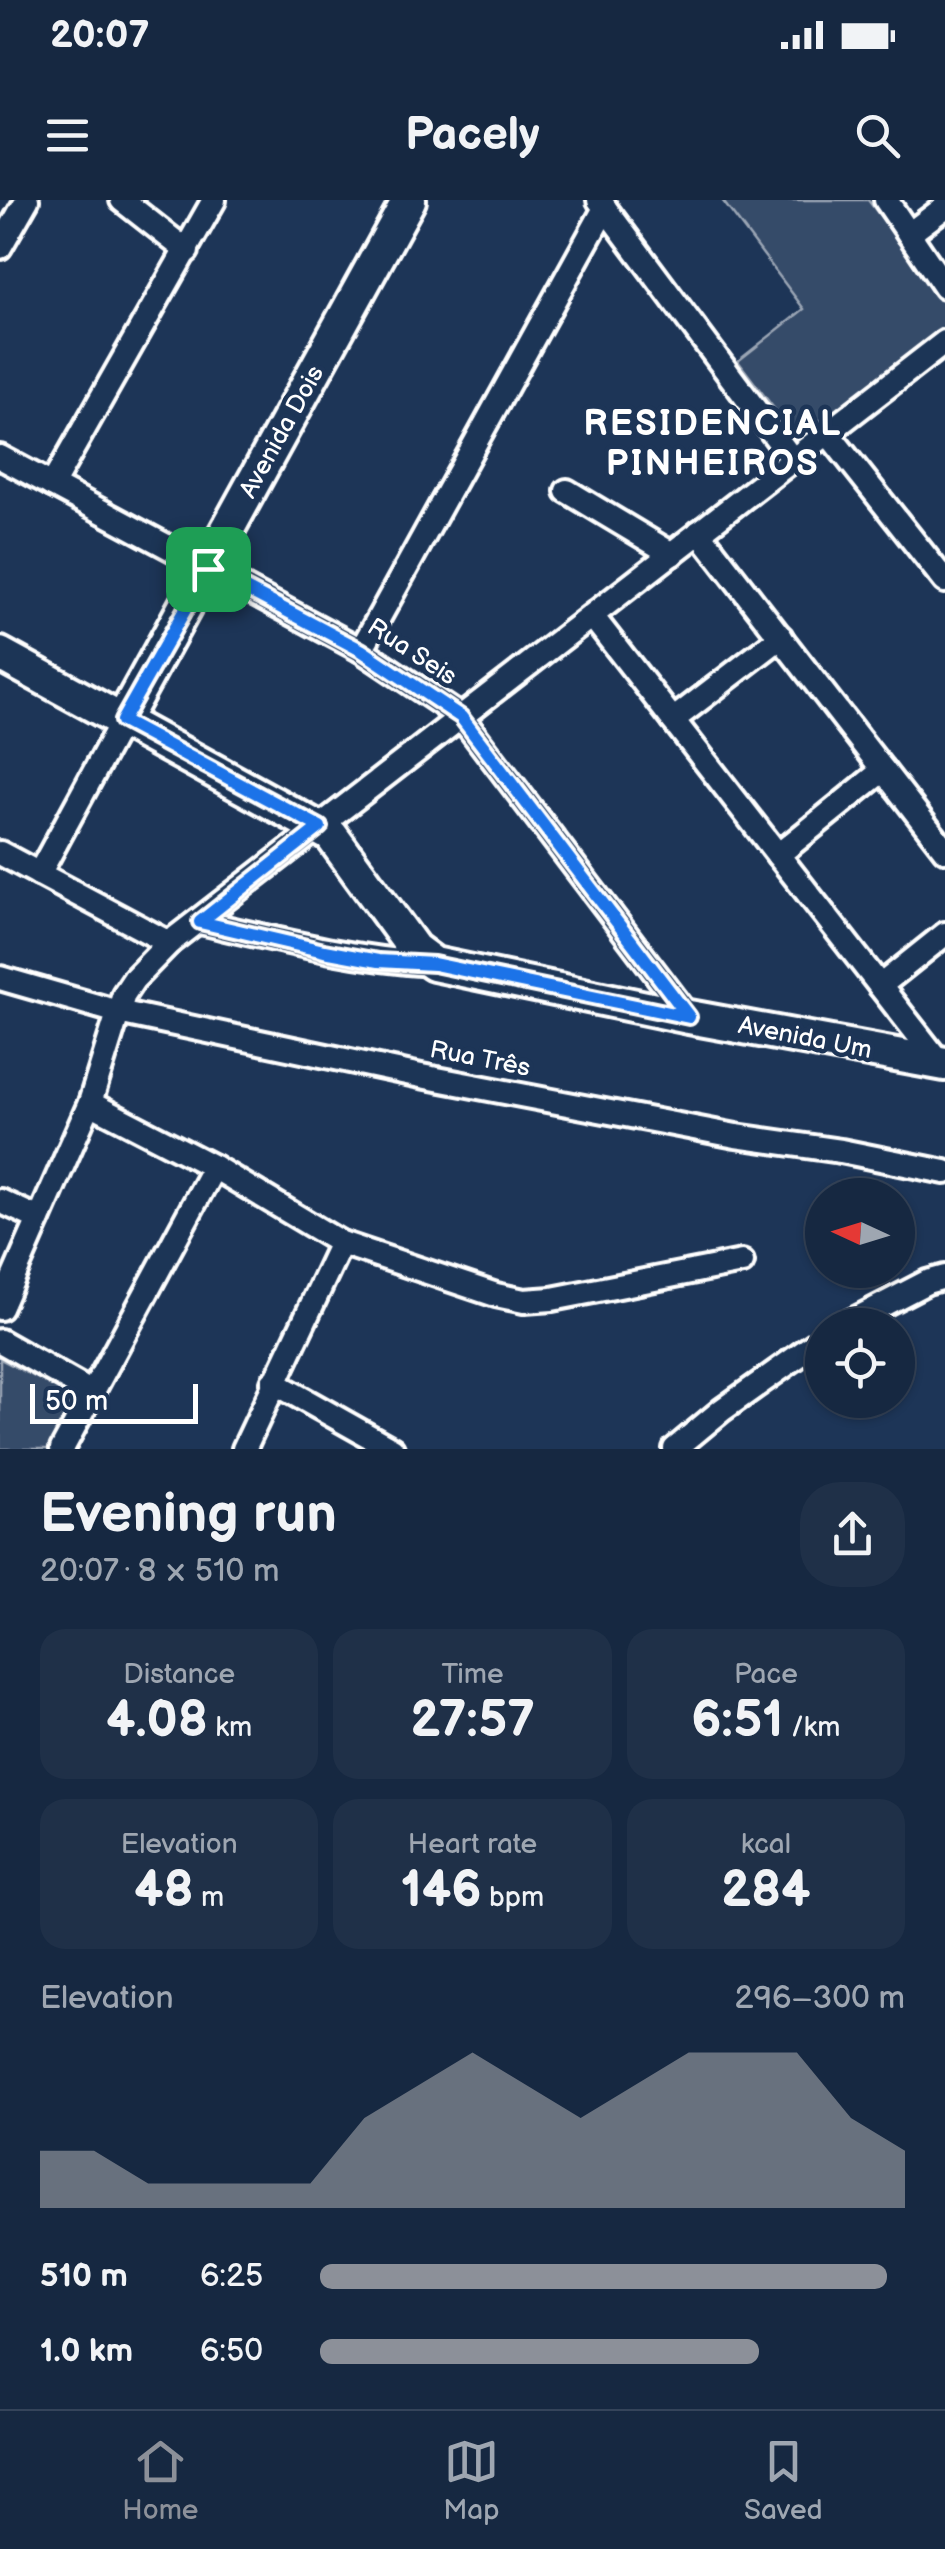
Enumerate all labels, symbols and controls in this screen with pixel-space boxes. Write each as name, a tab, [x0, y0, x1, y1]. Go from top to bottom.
text: 20:07	[50, 13, 150, 58]
icon: menu	[40, 108, 95, 163]
text: Pacely	[405, 108, 540, 163]
icon: search	[850, 108, 905, 163]
street label: Avenida Dois	[233, 360, 331, 504]
district label: RESIDENCIAL PINHEIROS	[583, 403, 843, 486]
pin	[166, 527, 251, 612]
icon: arrive	[181, 542, 236, 597]
street label: Rua Seis	[362, 612, 462, 692]
street label: Avenida Um	[736, 1010, 874, 1066]
street label: Rua Três	[427, 1034, 533, 1084]
north arrow	[805, 1178, 915, 1288]
map controls	[805, 1178, 915, 1418]
button: locate	[805, 1308, 915, 1418]
scale bar	[30, 1379, 198, 1424]
text: 50 m	[45, 1385, 108, 1418]
text: Evening run	[40, 1481, 337, 1548]
button: share	[800, 1482, 905, 1587]
text: 20:07 · 8 × 510 m	[40, 1552, 279, 1591]
text: Distance	[123, 1658, 235, 1691]
text: Time	[441, 1658, 504, 1691]
text: Pace	[734, 1658, 798, 1691]
text: 4.08	[106, 1691, 208, 1751]
text: 27:57	[410, 1691, 535, 1751]
text: 6:51	[691, 1691, 783, 1751]
text: km	[208, 1711, 252, 1744]
text: /km	[783, 1711, 840, 1744]
text: Elevation	[121, 1828, 238, 1861]
text: Heart rate	[408, 1828, 537, 1861]
text: kcal	[741, 1828, 791, 1861]
text: 48	[134, 1861, 194, 1921]
text: 146	[401, 1861, 482, 1921]
text: 284	[721, 1861, 811, 1921]
text: m	[194, 1881, 224, 1914]
text: bpm	[482, 1881, 544, 1914]
text: Elevation	[40, 1979, 173, 2018]
text: 296–300 m	[735, 1979, 905, 2018]
text: 510 m	[40, 2257, 128, 2296]
text: 6:25	[200, 2257, 263, 2296]
text: 1.0 km	[40, 2332, 133, 2371]
text: 6:50	[200, 2332, 263, 2371]
tab: Home	[122, 2434, 198, 2527]
tab: Map	[443, 2434, 499, 2527]
tab: Saved	[744, 2434, 823, 2527]

